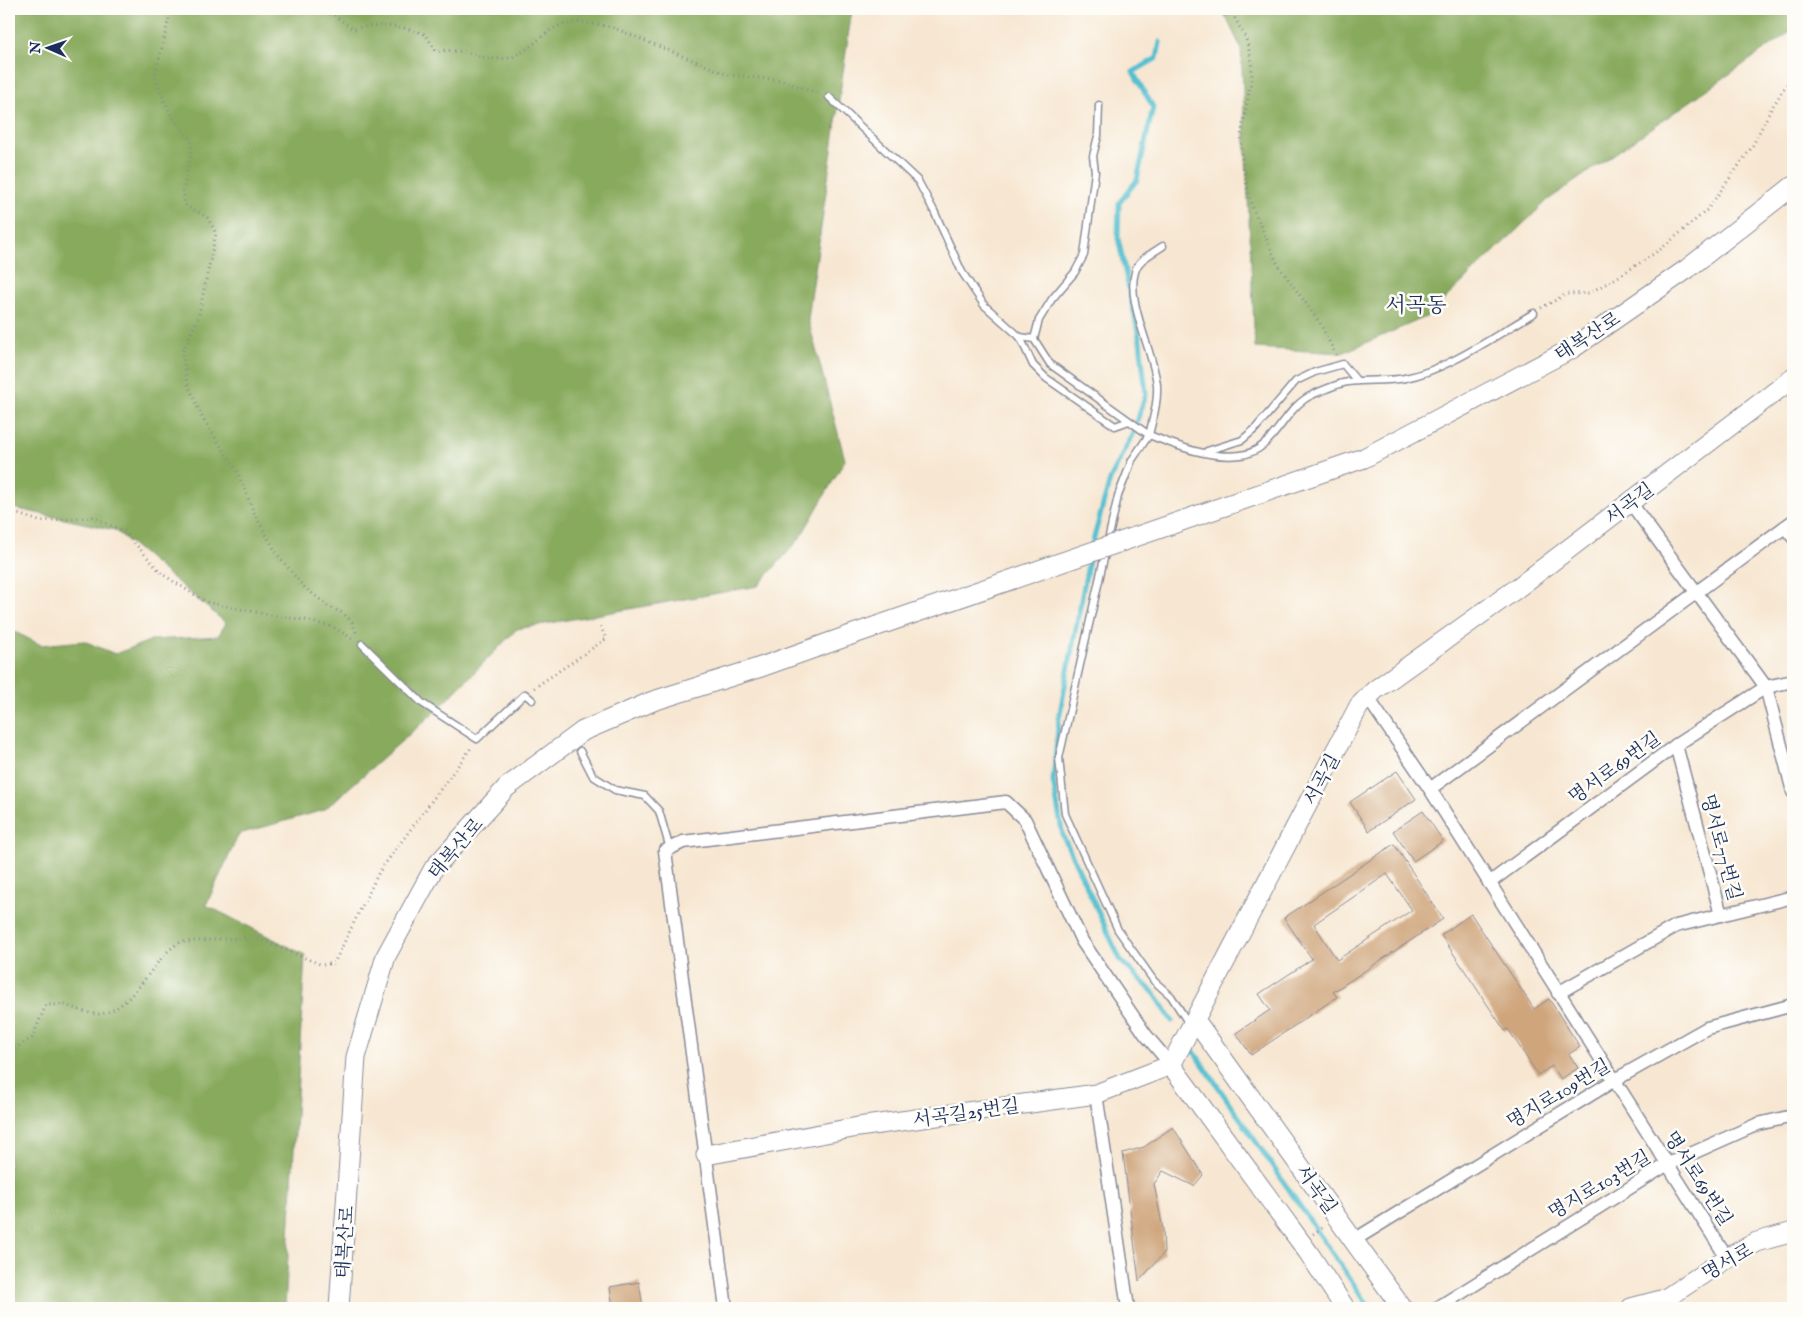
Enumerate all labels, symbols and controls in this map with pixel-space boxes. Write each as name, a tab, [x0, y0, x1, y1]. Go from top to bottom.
north arrow	[22, 22, 72, 72]
text: N	[27, 41, 45, 55]
district label: 서곡동	[1386, 293, 1446, 320]
street label: 태복산로	[1551, 308, 1625, 368]
street label: 서곡길	[1601, 478, 1659, 531]
street label: 명서로69번길	[1564, 727, 1666, 810]
street label: 서곡길	[1299, 750, 1346, 810]
street label: 명서로77번길	[1694, 792, 1746, 904]
street label: 태복산로	[424, 813, 489, 885]
street label: 명지로109번길	[1503, 1054, 1615, 1135]
street label: 서곡길25번길	[911, 1095, 1021, 1133]
street label: 명서로69번길	[1658, 1127, 1737, 1231]
street label: 명지로103번길	[1544, 1146, 1656, 1226]
street label: 서곡길	[1289, 1161, 1341, 1220]
street label: 태복산로	[331, 1205, 361, 1280]
street label: 명서로	[1698, 1239, 1758, 1287]

